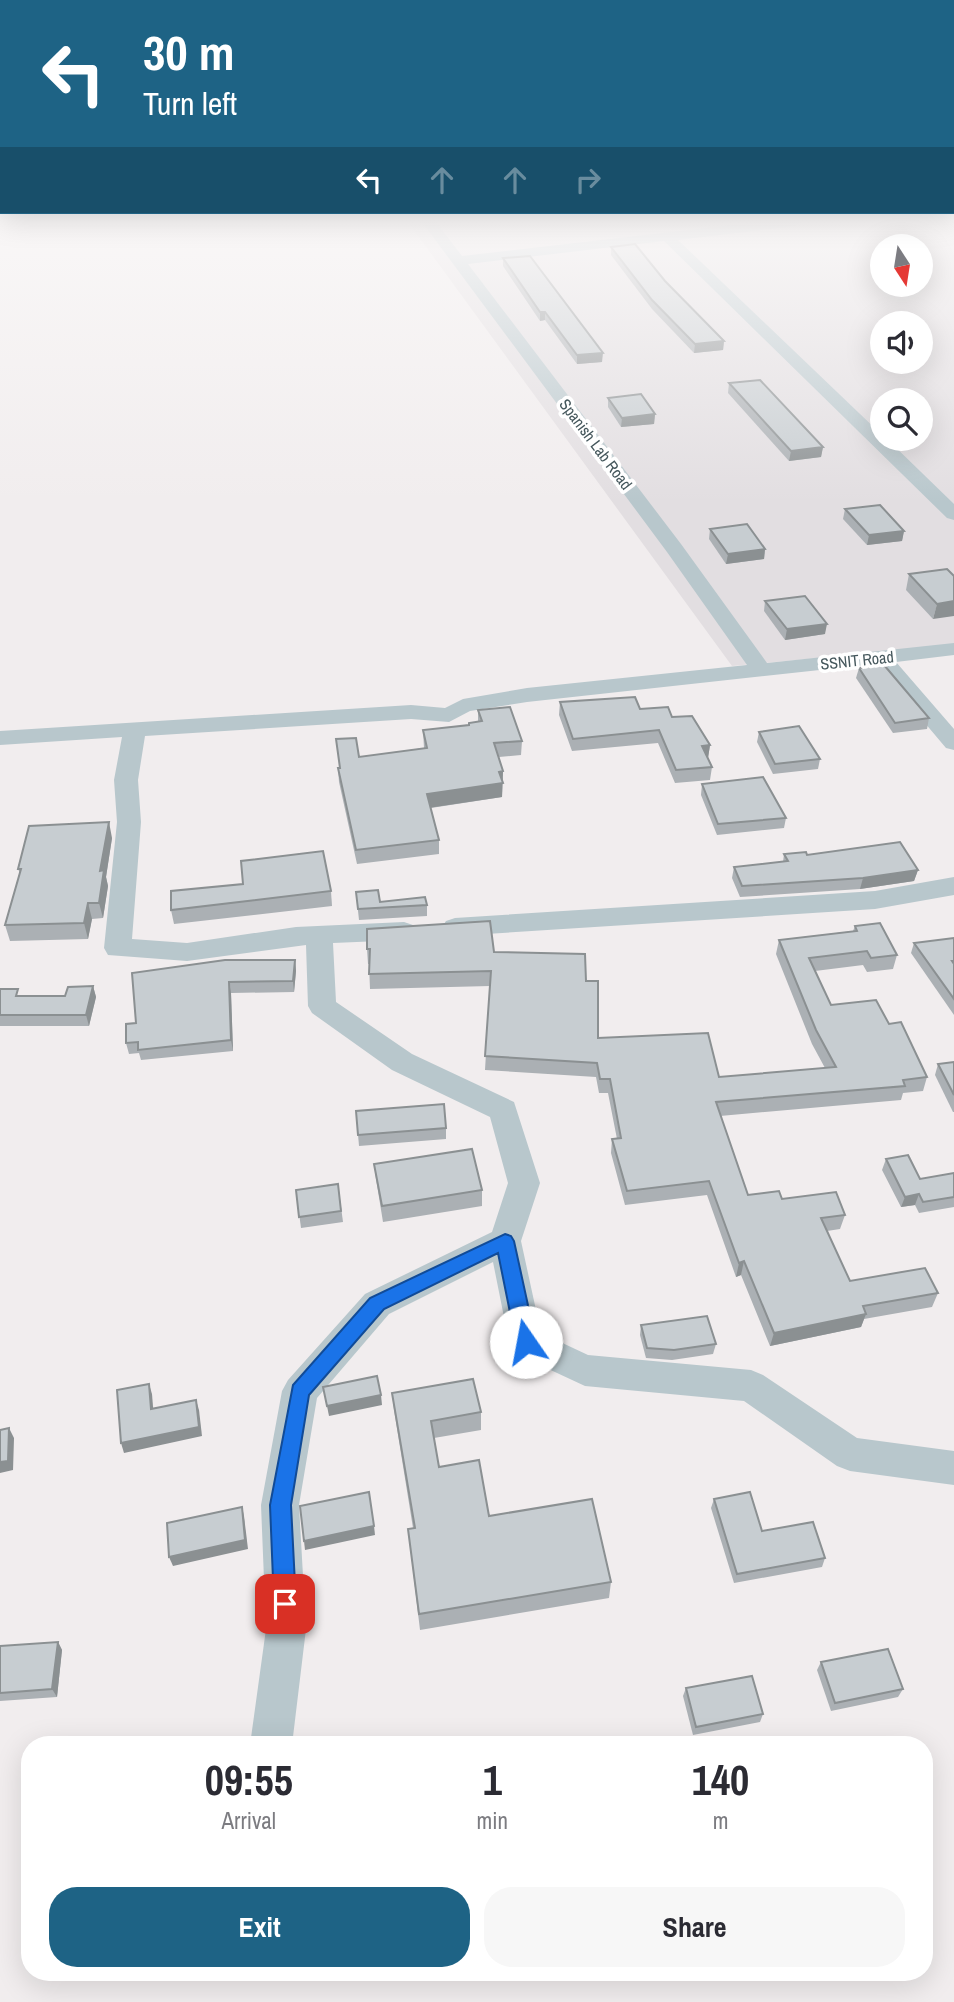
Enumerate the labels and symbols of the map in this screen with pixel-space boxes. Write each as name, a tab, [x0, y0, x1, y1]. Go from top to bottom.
north arrow	[870, 234, 933, 298]
street label: Spanish Lab Road	[555, 394, 637, 494]
street label: SSNIT Road	[819, 645, 895, 675]
position arrow	[489, 1305, 563, 1379]
pin	[255, 1574, 315, 1634]

